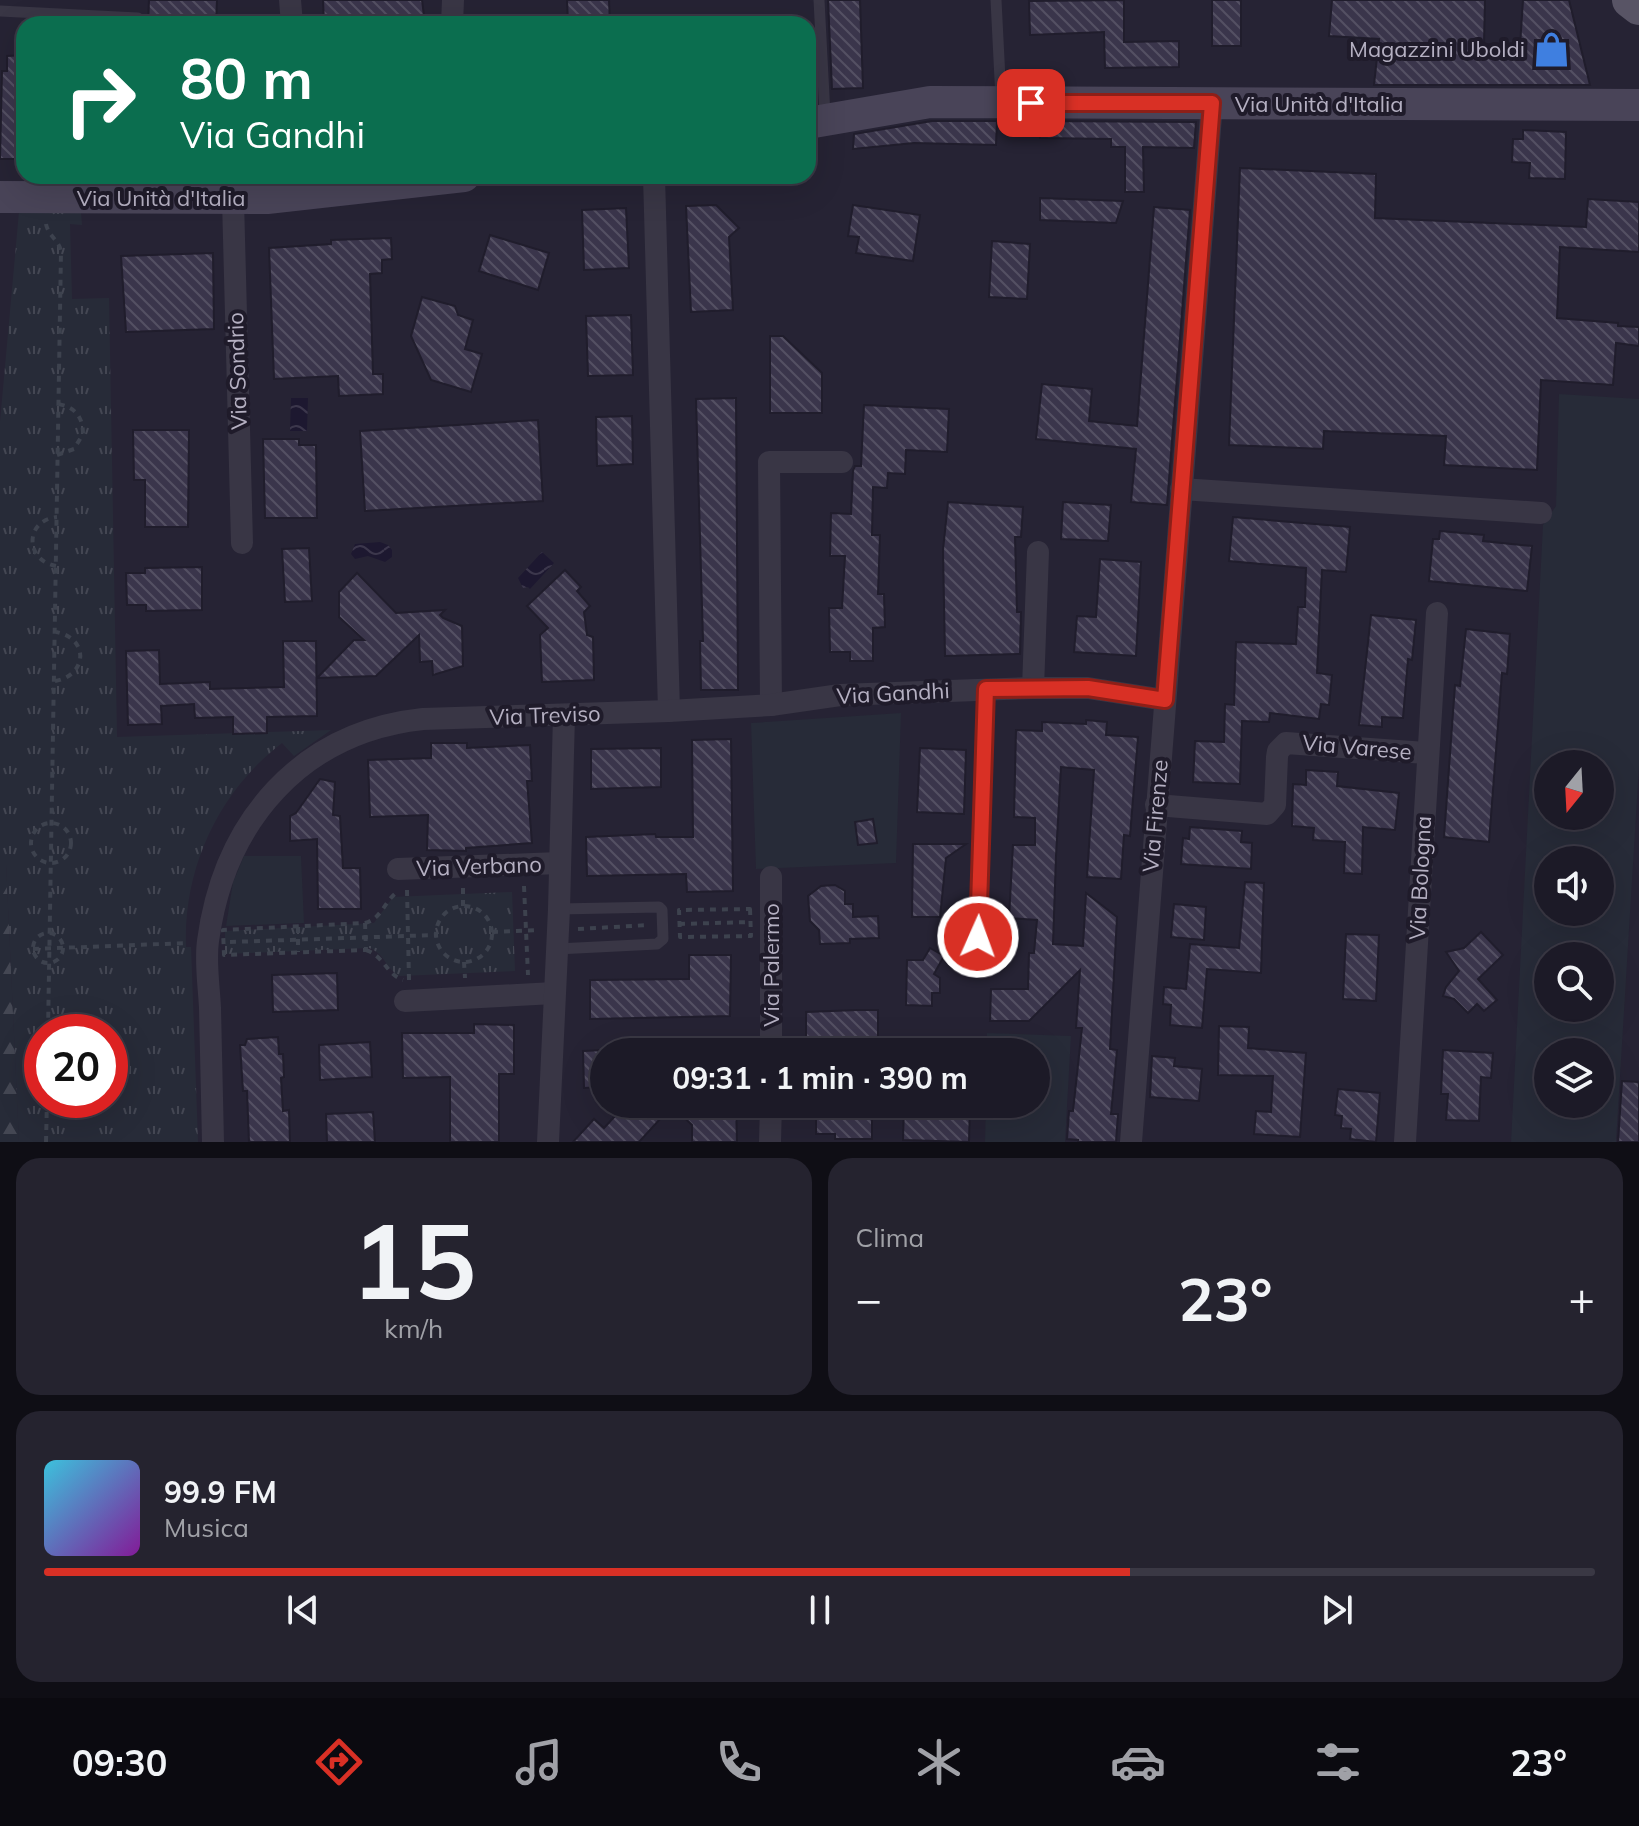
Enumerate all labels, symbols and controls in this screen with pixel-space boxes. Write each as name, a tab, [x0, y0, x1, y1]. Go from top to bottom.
shop icon: Magazzini Uboldi	[1532, 30, 1570, 68]
place label: Magazzini Uboldi	[1349, 35, 1525, 63]
text: 80 m	[180, 43, 313, 113]
icon: right	[48, 48, 152, 152]
pin	[997, 69, 1065, 137]
icon: arrive	[1009, 81, 1053, 125]
street label: Via Unità d'Italia	[1235, 90, 1403, 118]
text: Via Gandhi	[180, 112, 365, 157]
street label: Via Unità d'Italia	[77, 184, 245, 212]
street label: Via Sondrio	[221, 312, 253, 430]
street label: Via Gandhi	[836, 676, 950, 710]
street label: Via Treviso	[489, 699, 601, 731]
street label: Via Varese	[1301, 728, 1413, 766]
north arrow	[1534, 750, 1614, 830]
map controls	[1534, 750, 1614, 1118]
street label: Via Firenze	[1136, 758, 1174, 874]
street label: Via Bologna	[1403, 815, 1437, 941]
button: sound	[1534, 846, 1614, 926]
street label: Via Verbano	[416, 850, 542, 882]
position arrow	[936, 895, 1020, 979]
street label: Via Palermo	[757, 903, 785, 1027]
button: search	[1534, 942, 1614, 1022]
speed limit sign: 20	[24, 1014, 128, 1118]
button: layers	[1534, 1038, 1614, 1118]
text: 09:31 · 1 min · 390 m	[672, 1059, 968, 1097]
text: 15	[351, 1194, 476, 1325]
text: Clima	[856, 1221, 924, 1254]
text: 23°	[1178, 1261, 1273, 1336]
text: −	[856, 1271, 882, 1326]
text: +	[1569, 1271, 1595, 1326]
text: km/h	[384, 1312, 443, 1345]
text: 99.9 FM	[164, 1473, 277, 1511]
text: Musica	[164, 1511, 249, 1544]
icon: previous	[281, 1588, 325, 1632]
icon: pause	[798, 1588, 842, 1632]
icon: next	[1315, 1588, 1359, 1632]
icon: directions	[311, 1734, 367, 1790]
icon: music	[511, 1734, 567, 1790]
icon: phone	[711, 1734, 767, 1790]
icon: climate	[911, 1734, 967, 1790]
icon: car	[1110, 1734, 1166, 1790]
icon: filters	[1310, 1734, 1366, 1790]
text: 09:30	[72, 1740, 167, 1785]
text: 23°	[1510, 1740, 1567, 1785]

